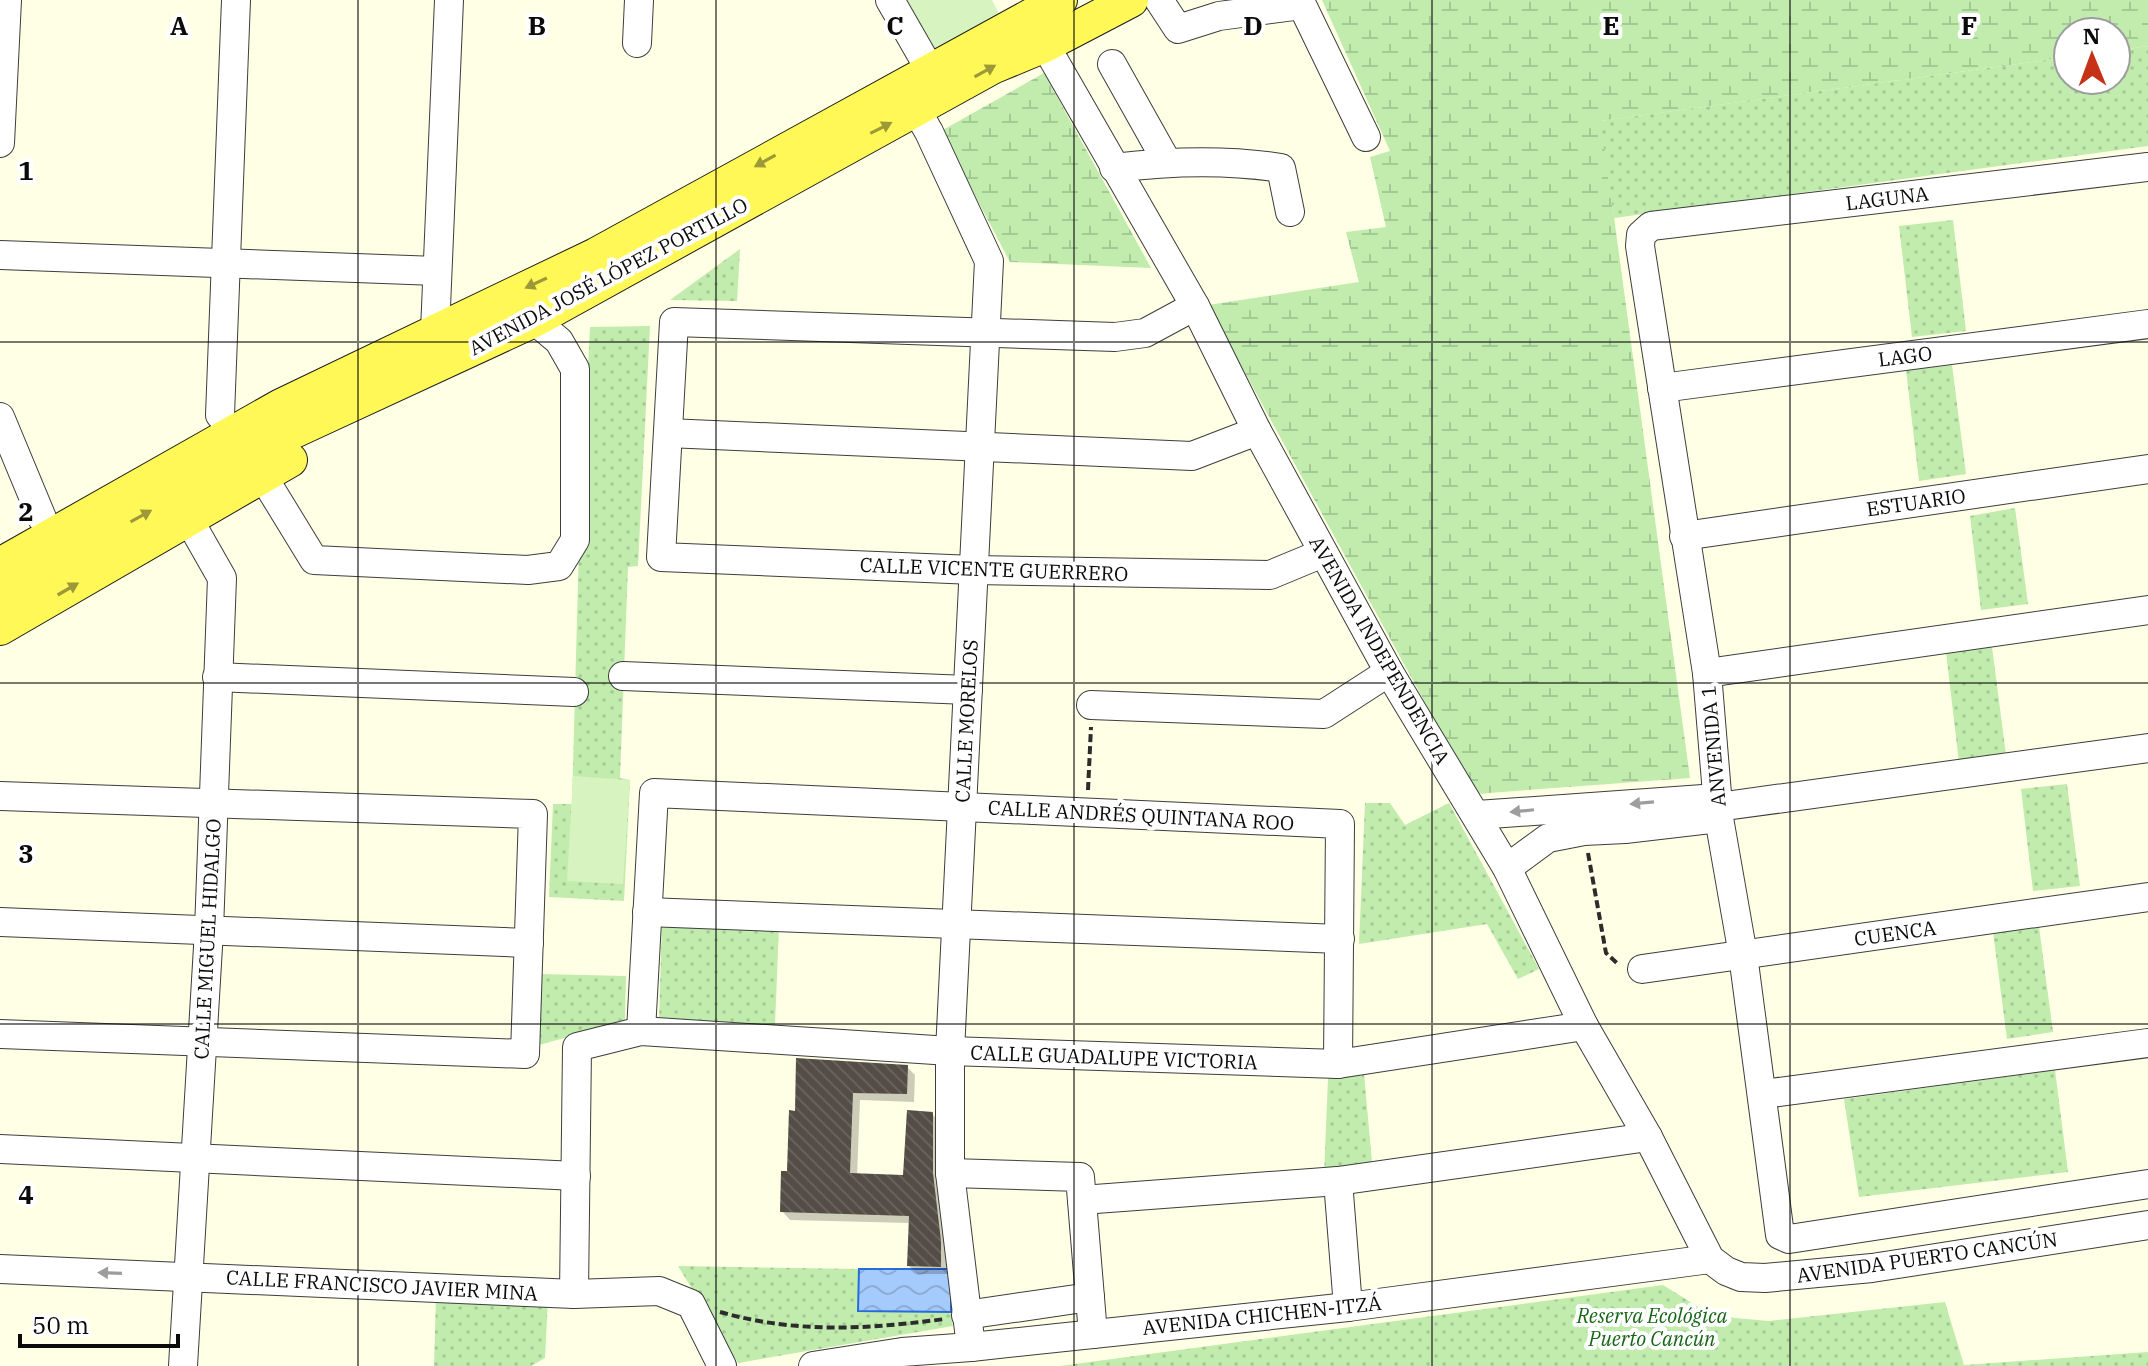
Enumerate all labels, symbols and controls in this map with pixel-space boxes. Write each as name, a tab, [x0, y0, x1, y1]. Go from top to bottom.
text: A	[170, 8, 188, 42]
text: B	[528, 8, 546, 42]
text: C	[886, 8, 904, 42]
text: D	[1243, 8, 1263, 42]
text: E	[1602, 8, 1620, 42]
text: F	[1961, 8, 1977, 42]
north arrow	[2052, 16, 2132, 96]
text: N	[2083, 21, 2101, 50]
one-way arrow	[974, 65, 997, 78]
one-way arrow	[869, 122, 892, 135]
text: 1	[18, 153, 34, 187]
one-way arrow	[754, 153, 776, 167]
street label: LAGUNA	[1844, 179, 1930, 216]
street label: AVENIDA JOSÉ LÓPEZ PORTILLO	[464, 191, 752, 361]
one-way arrow	[524, 276, 547, 290]
street label: LAGO	[1876, 339, 1934, 373]
street label: ESTUARIO	[1865, 482, 1967, 522]
text: 2	[18, 494, 34, 528]
one-way arrow	[130, 509, 153, 523]
street label: AVENIDA INDEPENDENCIA	[1303, 531, 1457, 769]
street label: CALLE VICENTE GUERRERO	[859, 551, 1129, 587]
one-way arrow	[57, 583, 79, 597]
street label: CALLE MORELOS	[948, 639, 984, 803]
street label: ANVENIDA 1	[1694, 684, 1732, 808]
street label: CALLE ANDRÉS QUINTANA ROO	[987, 793, 1295, 837]
one-way arrow	[1629, 797, 1654, 810]
one-way arrow	[1509, 804, 1534, 817]
street label: CALLE MIGUEL HIDALGO	[187, 818, 227, 1060]
text: 3	[18, 836, 34, 870]
street label: CUENCA	[1852, 914, 1938, 952]
street label: CALLE GUADALUPE VICTORIA	[970, 1038, 1258, 1076]
text: 4	[18, 1177, 34, 1211]
street label: AVENIDA PUERTO CANCÚN	[1795, 1225, 2059, 1289]
street label: CALLE FRANCISCO JAVIER MINA	[225, 1263, 539, 1307]
one-way arrow	[97, 1267, 122, 1280]
street label: AVENIDA CHICHEN-ITZÁ	[1141, 1289, 1383, 1341]
scale bar	[20, 1298, 178, 1348]
park label: Reserva Ecológica Puerto Cancún	[1576, 1302, 1727, 1352]
text: 50 m	[32, 1309, 89, 1341]

